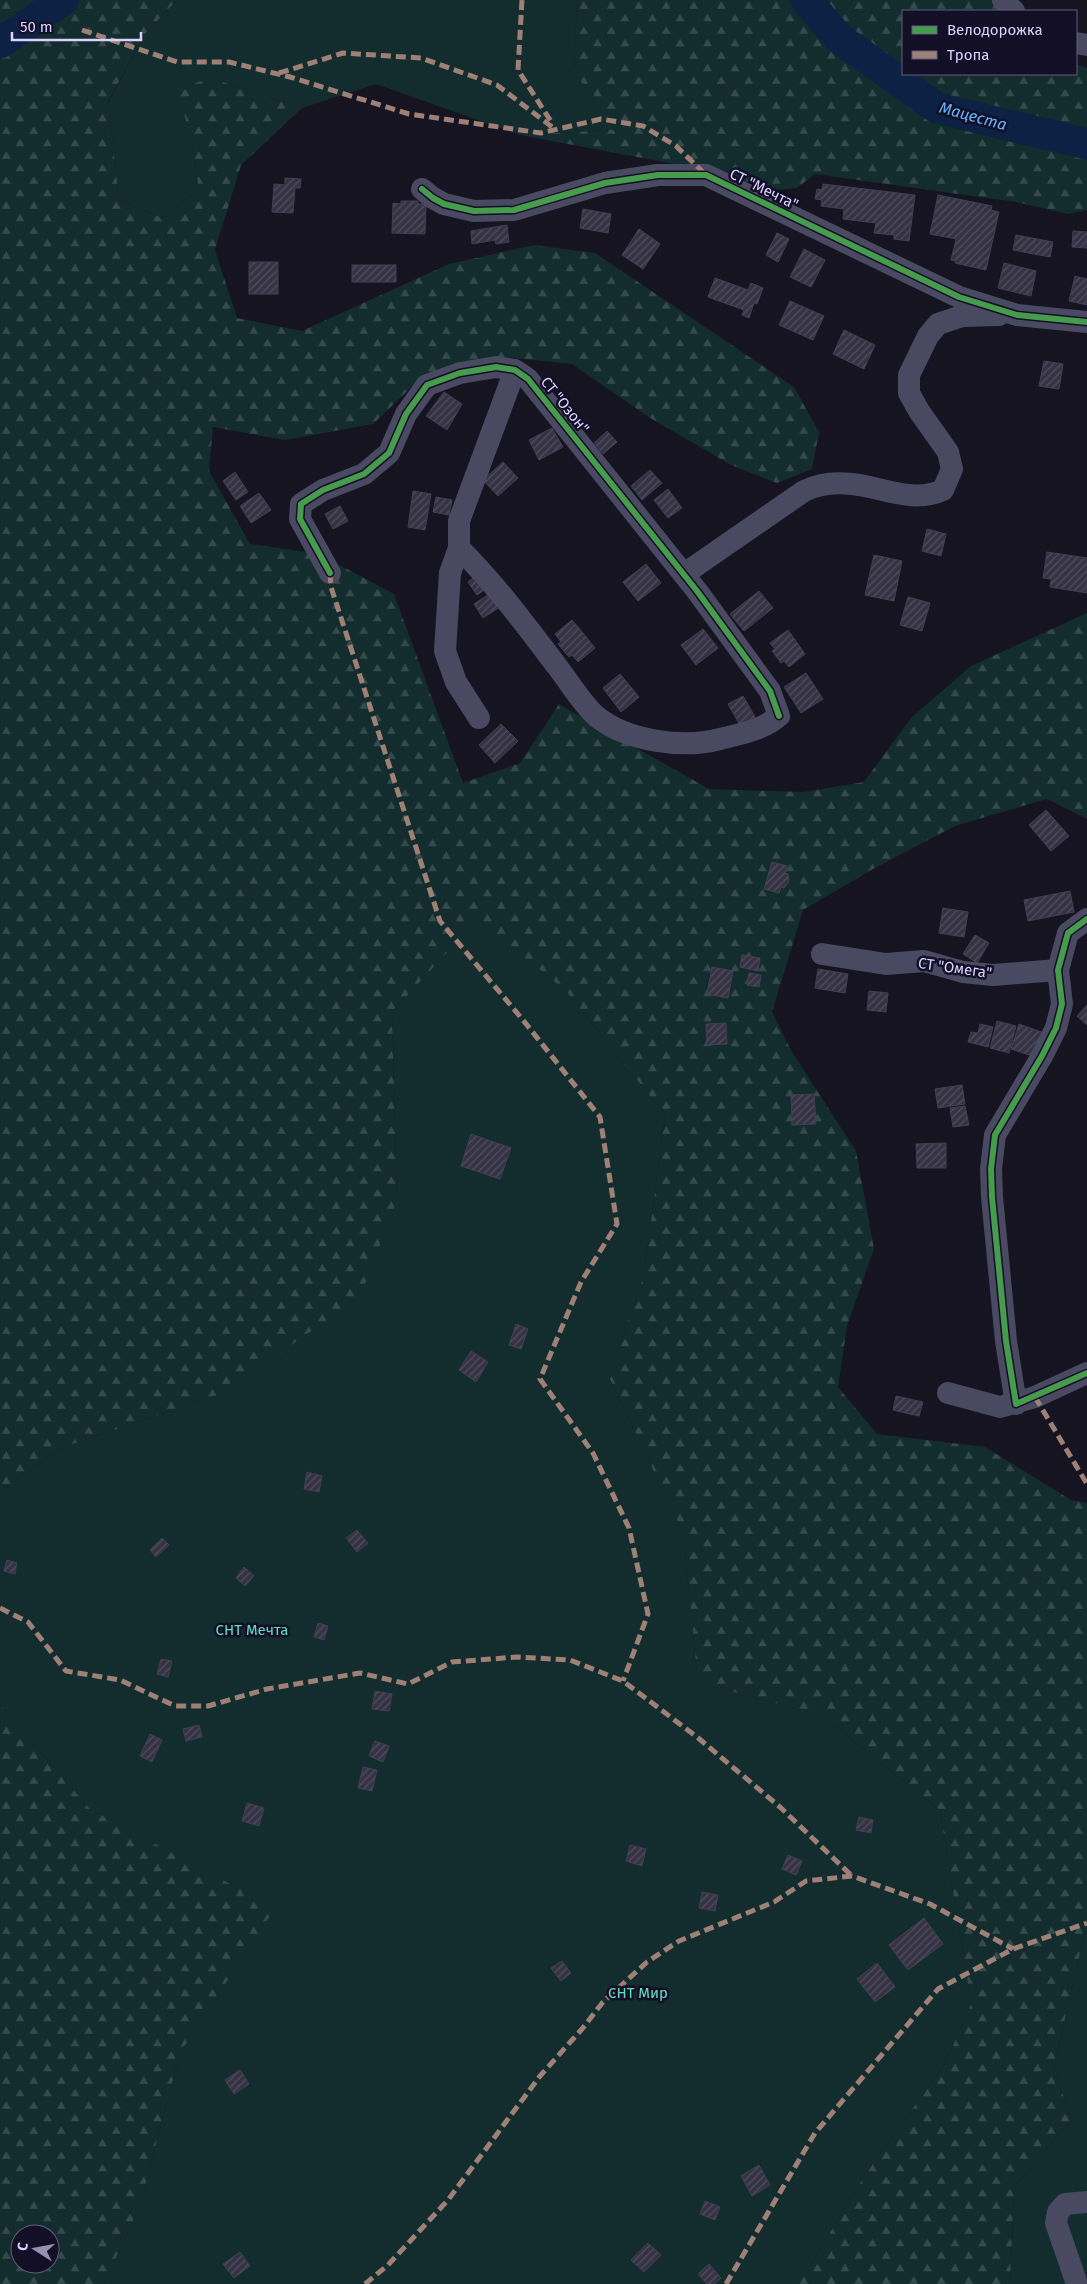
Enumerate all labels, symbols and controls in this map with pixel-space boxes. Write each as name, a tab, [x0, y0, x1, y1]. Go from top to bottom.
scale bar	[12, 10, 141, 42]
legend	[902, 10, 1077, 75]
text: 50 m	[20, 18, 53, 36]
text: Велодорожка	[947, 21, 1043, 39]
text: Тропа	[947, 46, 989, 64]
water label: Мацеста	[937, 98, 1009, 134]
street label: СТ "Мечта"	[727, 165, 801, 213]
street label: СТ "Озон"	[537, 373, 593, 437]
street label: СТ "Омега"	[917, 954, 993, 982]
park label: СНТ Мечта	[216, 1621, 288, 1639]
park label: СНТ Мир	[608, 1984, 668, 2002]
north arrow	[10, 2224, 60, 2274]
text: С	[14, 2241, 32, 2252]

